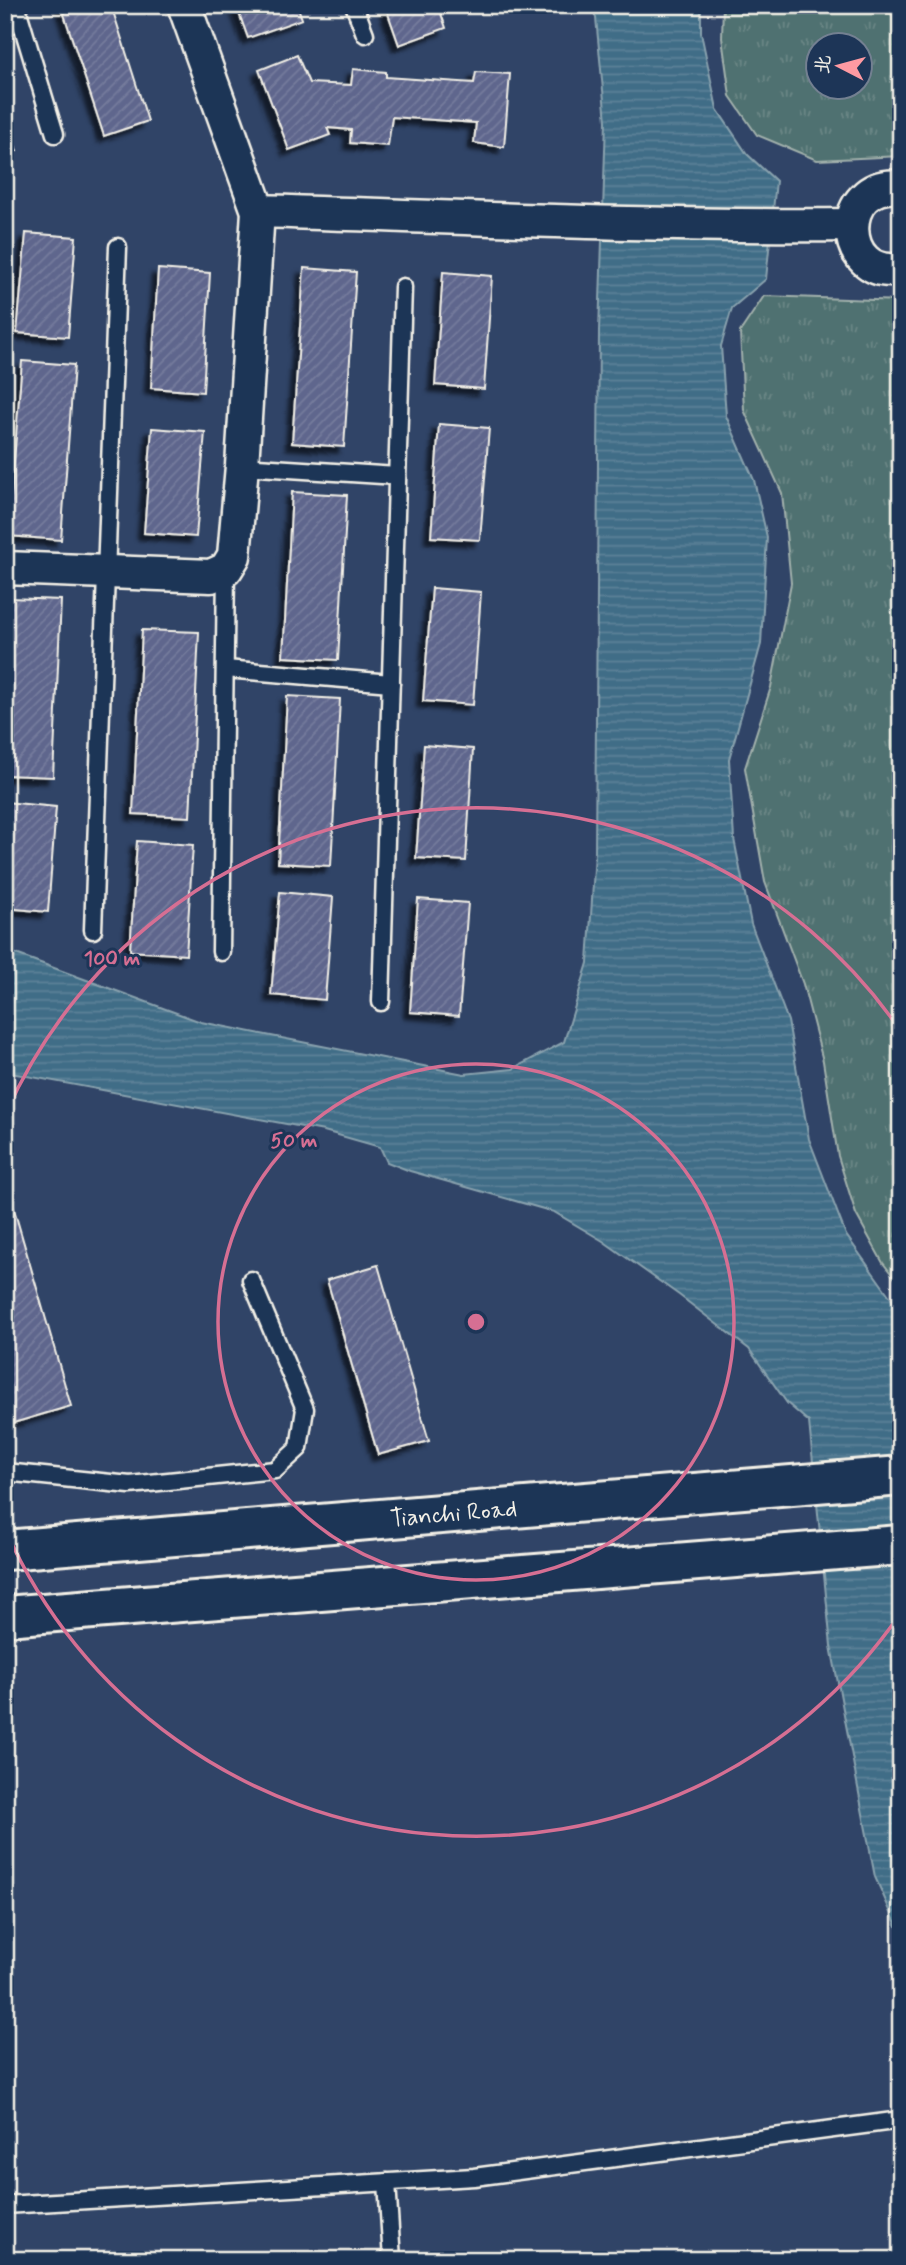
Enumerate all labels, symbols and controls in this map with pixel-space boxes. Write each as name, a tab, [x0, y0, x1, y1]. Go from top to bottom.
north arrow	[804, 32, 874, 102]
text: 北	[810, 54, 837, 75]
text: 100 m	[84, 945, 140, 973]
text: 50 m	[271, 1127, 318, 1155]
centre of rings	[464, 1310, 488, 1334]
street label: Tianchi Road	[389, 1494, 518, 1535]

